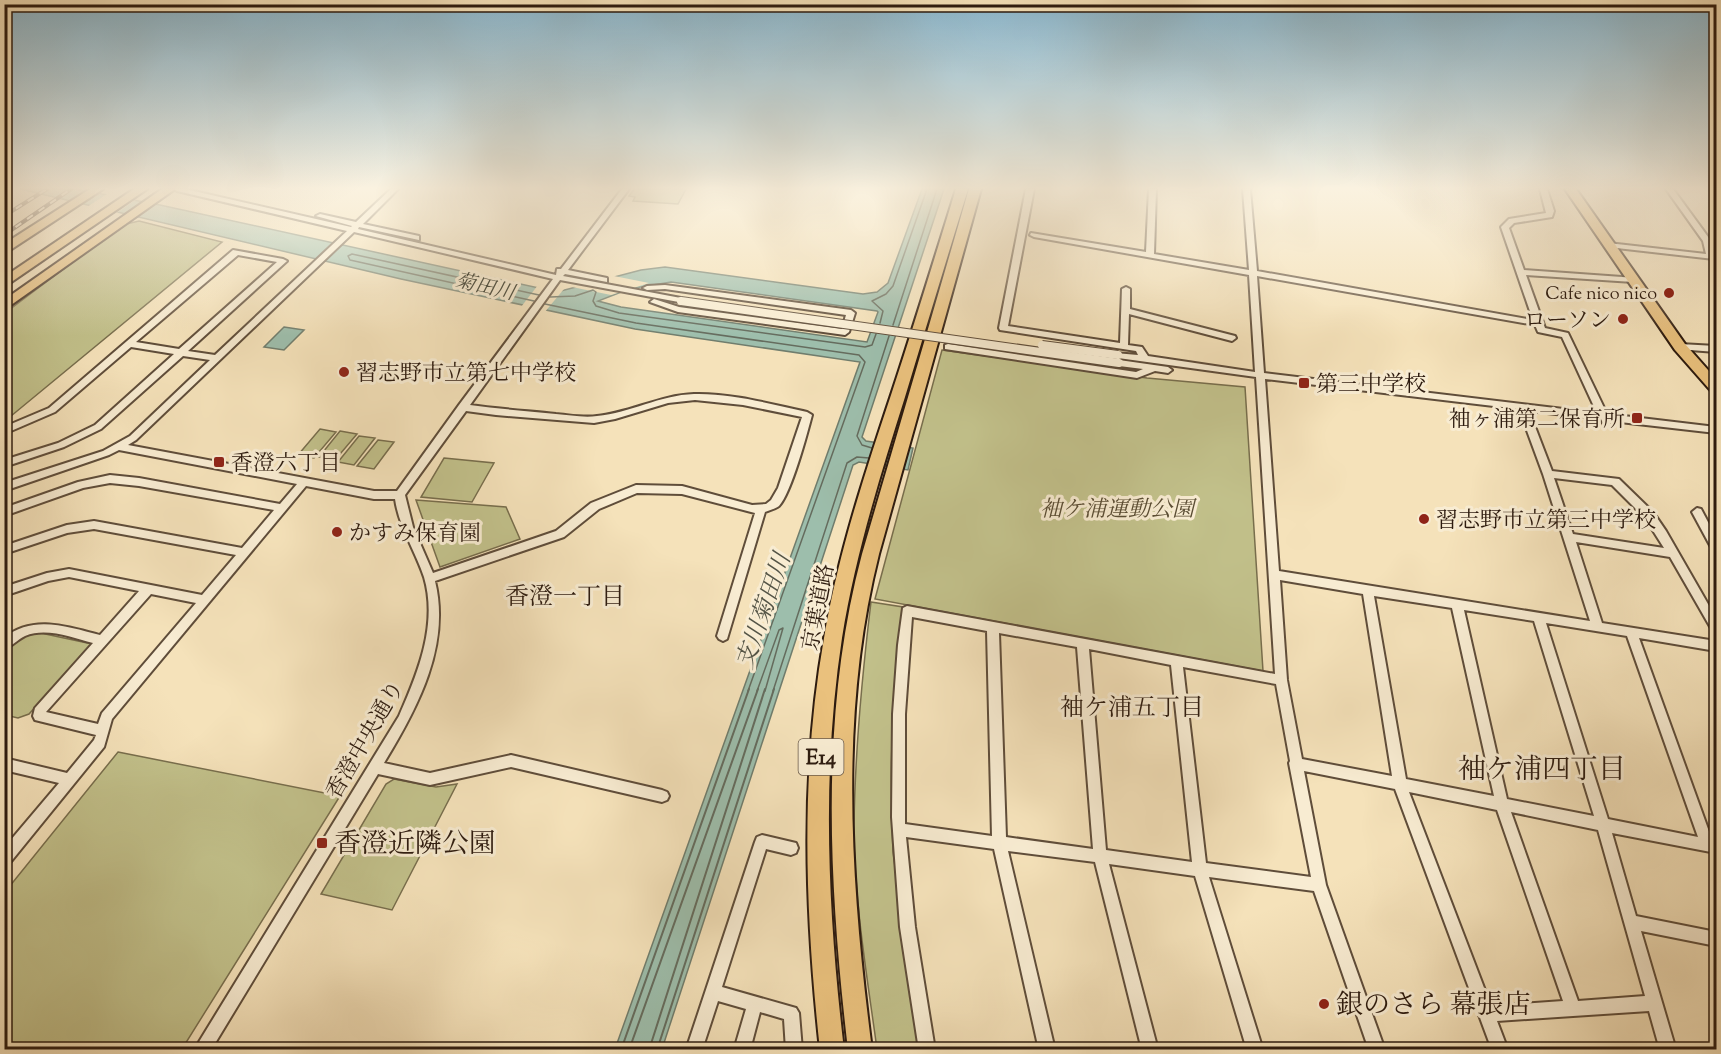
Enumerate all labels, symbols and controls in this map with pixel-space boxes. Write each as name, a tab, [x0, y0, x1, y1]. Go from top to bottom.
water label: 菊田川	[452, 268, 519, 310]
place label: Cafe nico nico	[1545, 282, 1657, 308]
marker: Cafe nico nico	[1662, 286, 1676, 300]
place label: ローソン	[1524, 306, 1611, 338]
marker: ローソン	[1616, 312, 1630, 326]
place label: 習志野市立第七中学校	[356, 359, 576, 391]
marker: 習志野市立第七中学校	[337, 365, 351, 379]
place label: 第三中学校	[1316, 370, 1426, 402]
marker: 第三中学校	[1297, 376, 1311, 390]
place label: 袖ヶ浦第二保育所	[1449, 405, 1625, 437]
marker: 袖ヶ浦第二保育所	[1630, 411, 1644, 425]
place label: 香澄六丁目	[231, 449, 341, 481]
marker: 香澄六丁目	[212, 455, 226, 469]
park label: 袖ケ浦運動公園	[1040, 495, 1197, 527]
place label: 習志野市立第三中学校	[1436, 506, 1656, 538]
marker: 習志野市立第三中学校	[1417, 512, 1431, 526]
place label: かすみ保育園	[349, 519, 481, 551]
marker: かすみ保育園	[330, 525, 344, 539]
water label: 支川菊田川	[729, 547, 801, 674]
street label: 京葉道路	[796, 561, 844, 654]
district label: 香澄一丁目	[505, 581, 625, 615]
street label: 香澄中央通り	[320, 675, 413, 806]
district label: 袖ケ浦五丁目	[1060, 692, 1204, 726]
road number: E14	[798, 739, 844, 775]
district label: 袖ケ浦四丁目	[1458, 751, 1626, 791]
place label: 香澄近隣公園	[334, 826, 496, 865]
marker: 香澄近隣公園	[315, 836, 329, 850]
place label: 銀のさら 幕張店	[1336, 987, 1531, 1026]
marker: 銀のさら 幕張店	[1317, 997, 1331, 1011]

